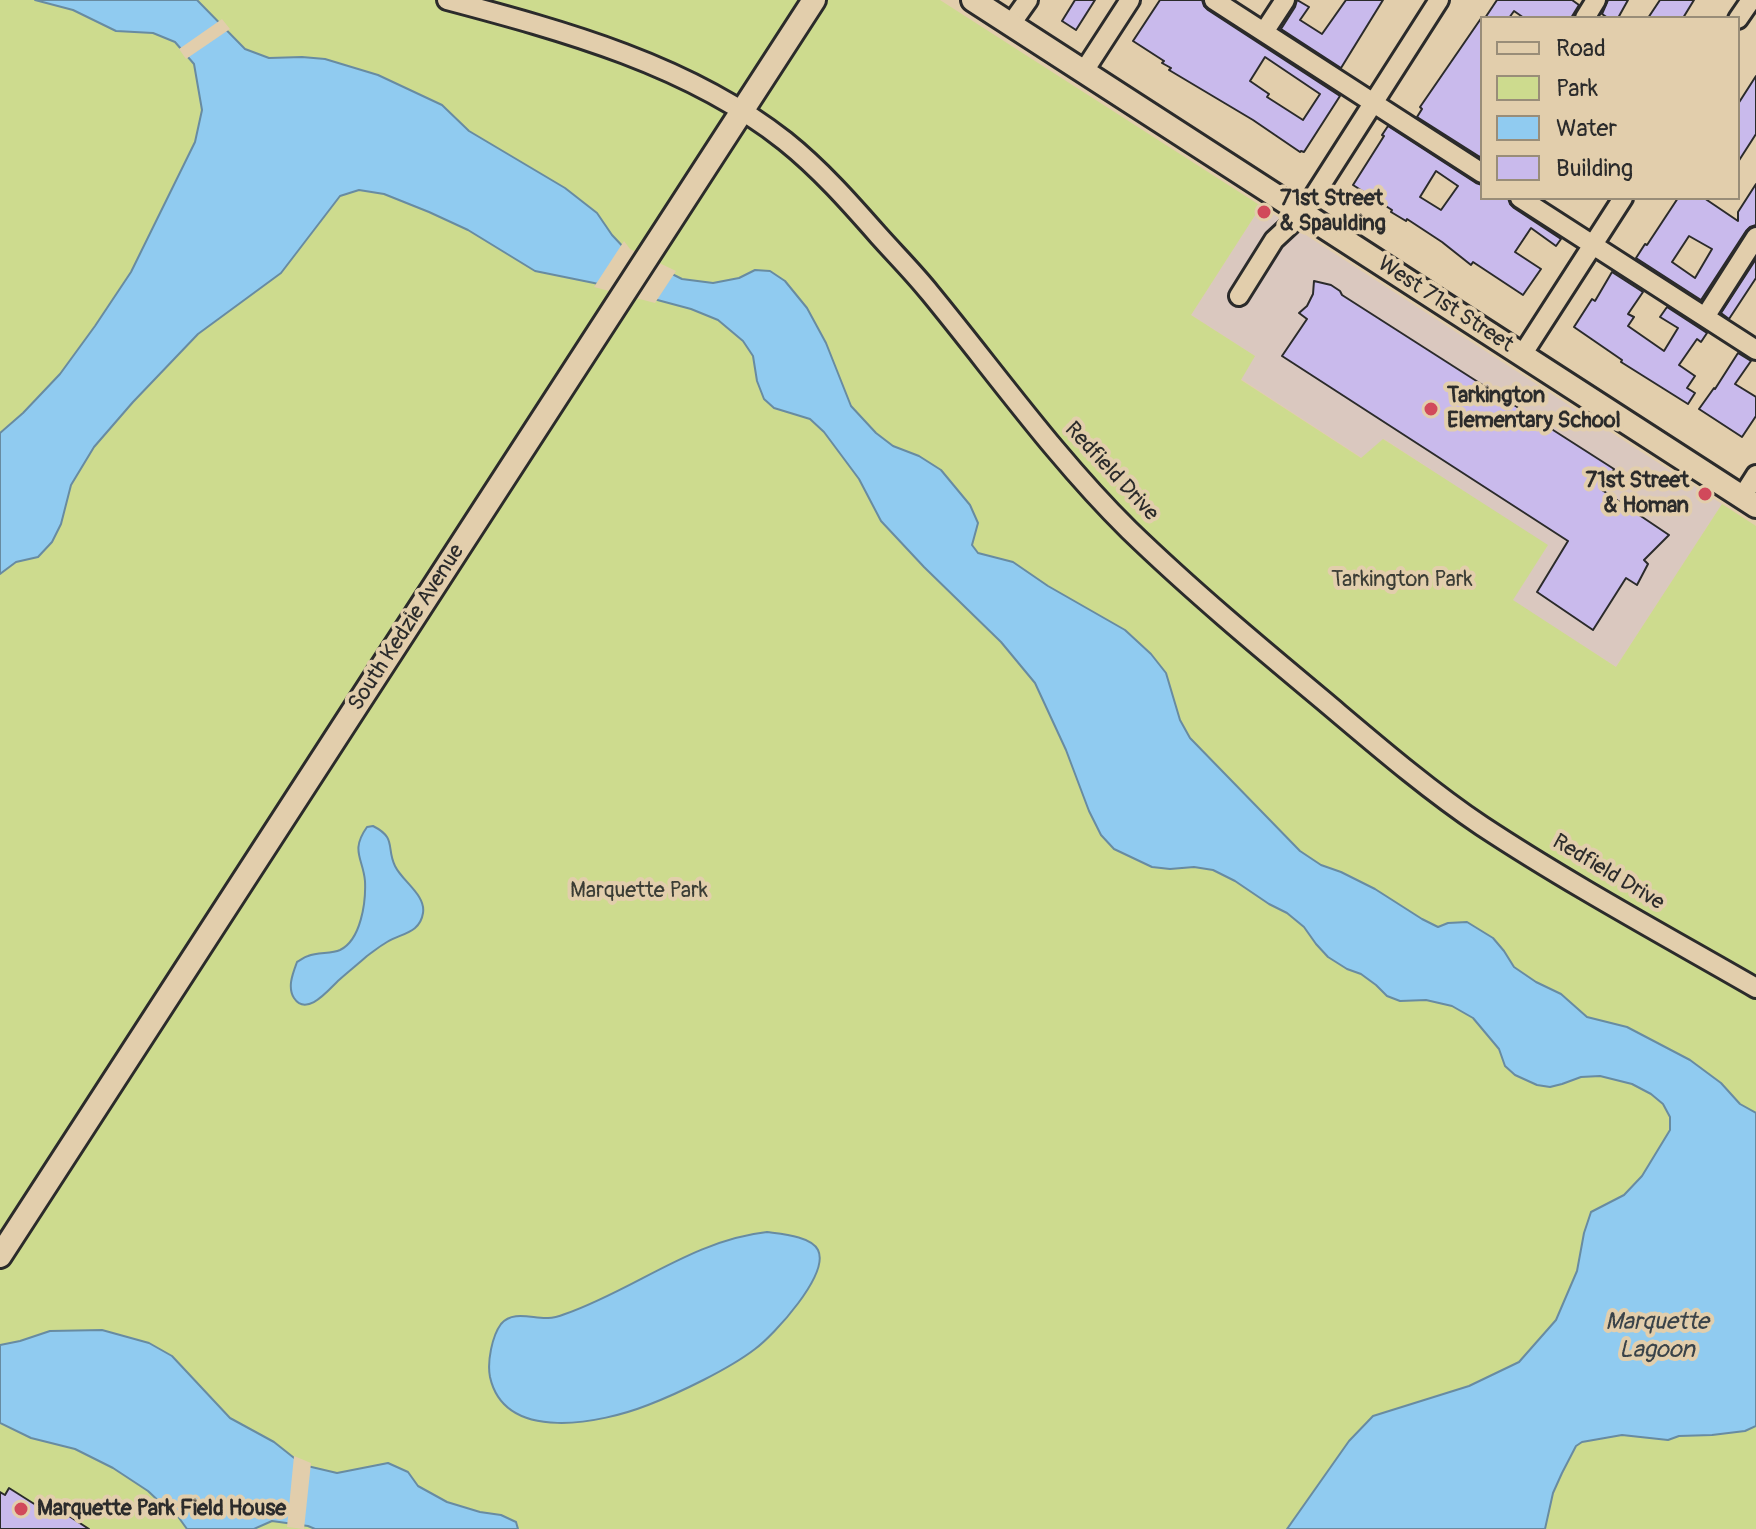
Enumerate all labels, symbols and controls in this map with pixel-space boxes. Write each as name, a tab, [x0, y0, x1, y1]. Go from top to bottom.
legend	[1480, 16, 1740, 200]
text: Road	[1556, 34, 1606, 63]
text: Park	[1556, 74, 1598, 103]
text: Water	[1556, 114, 1617, 143]
text: Building	[1556, 154, 1633, 183]
place label: 71st Street & Spaulding	[1280, 186, 1386, 238]
marker: 71st Street & Spaulding	[1255, 203, 1273, 221]
street label: West 71st Street	[1372, 251, 1518, 359]
place label: Tarkington Elementary School	[1447, 383, 1621, 434]
marker: Tarkington Elementary School	[1422, 400, 1440, 418]
street label: Redfield Drive	[1058, 417, 1164, 527]
place label: 71st Street & Homan	[1586, 468, 1689, 520]
marker: 71st Street & Homan	[1696, 485, 1714, 503]
street label: South Kedzie Avenue	[343, 540, 471, 716]
park label: Tarkington Park	[1331, 567, 1473, 593]
street label: Redfield Drive	[1547, 829, 1669, 917]
park label: Marquette Park	[570, 878, 708, 904]
water label: Marquette Lagoon	[1605, 1309, 1709, 1365]
place label: Marquette Park Field House	[37, 1496, 286, 1522]
marker: Marquette Park Field House	[12, 1500, 30, 1518]

